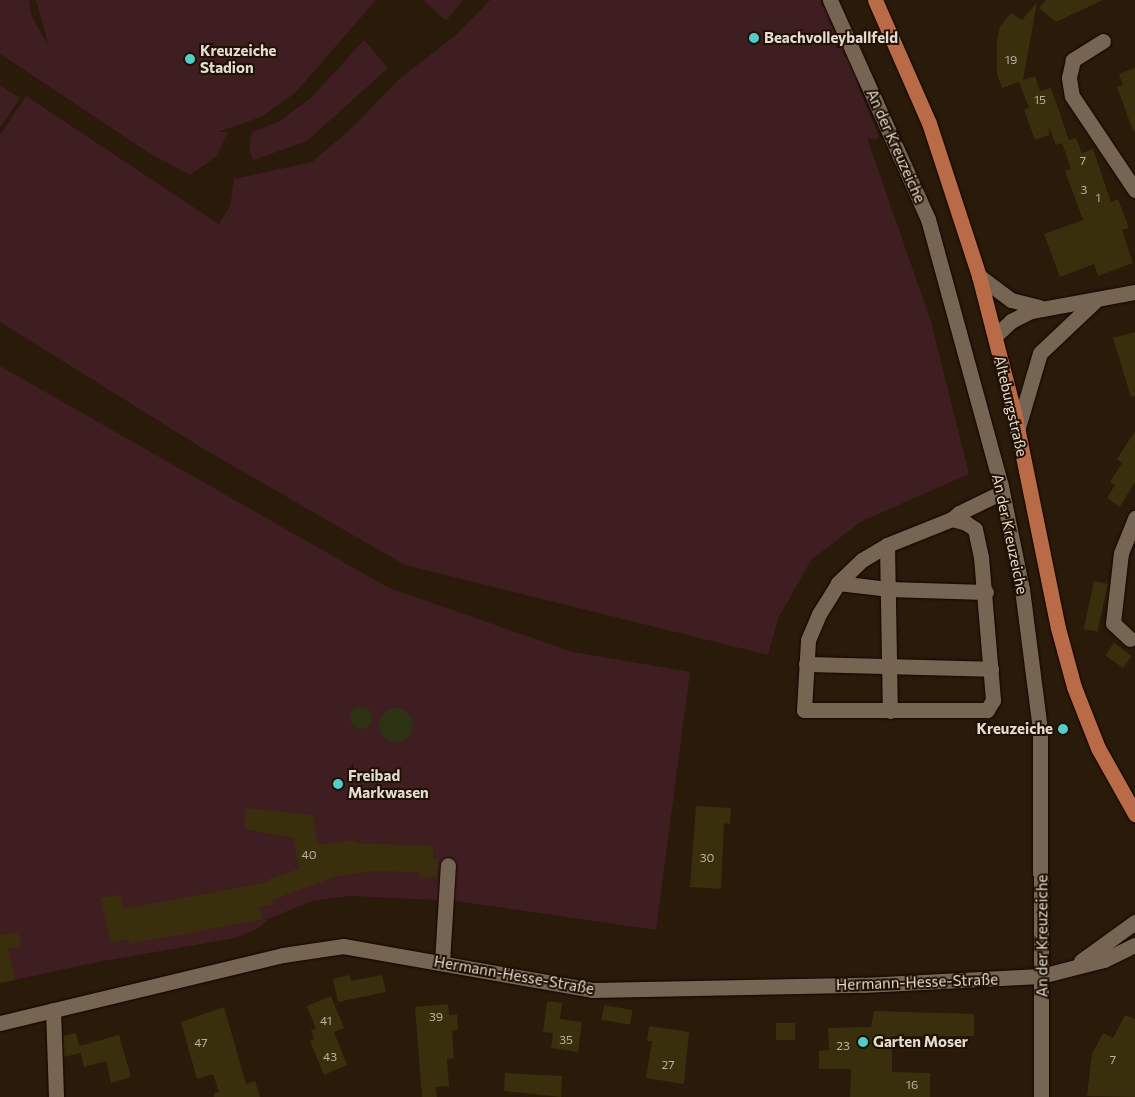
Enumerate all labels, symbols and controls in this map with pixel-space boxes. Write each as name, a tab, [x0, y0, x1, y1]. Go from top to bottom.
place label: Beachvolleyballfeld	[764, 29, 898, 47]
marker: Beachvolleyballfeld	[748, 32, 760, 44]
place label: Kreuzeiche Stadion	[200, 41, 277, 76]
marker: Kreuzeiche Stadion	[184, 53, 196, 65]
house number: 19	[1005, 53, 1017, 67]
street label: An der Kreuzeiche	[863, 86, 929, 206]
house number: 15	[1034, 93, 1046, 107]
house number: 7	[1080, 154, 1086, 168]
house number: 3	[1081, 183, 1087, 197]
house number: 1	[1095, 191, 1101, 205]
street label: Alteburgstraße	[991, 354, 1031, 458]
street label: An der Kreuzeiche	[988, 472, 1032, 596]
place label: Kreuzeiche	[976, 720, 1053, 738]
marker: Kreuzeiche	[1057, 723, 1069, 735]
place label: Freibad Markwasen	[348, 766, 429, 801]
marker: Freibad Markwasen	[332, 778, 344, 790]
house number: 40	[301, 848, 317, 862]
house number: 30	[700, 851, 714, 865]
street label: An der Kreuzeiche	[1033, 875, 1051, 997]
street label: Hermann-Hesse-Straße	[433, 952, 595, 998]
street label: Hermann-Hesse-Straße	[836, 970, 998, 994]
house number: 39	[429, 1010, 443, 1024]
house number: 41	[320, 1014, 332, 1028]
house number: 35	[559, 1033, 573, 1047]
place label: Garten Moser	[873, 1033, 968, 1051]
house number: 47	[194, 1036, 208, 1050]
marker: Garten Moser	[857, 1036, 869, 1048]
house number: 23	[836, 1039, 850, 1053]
house number: 43	[323, 1050, 337, 1064]
house number: 7	[1110, 1053, 1116, 1067]
house number: 27	[662, 1058, 674, 1072]
house number: 16	[906, 1078, 918, 1092]

